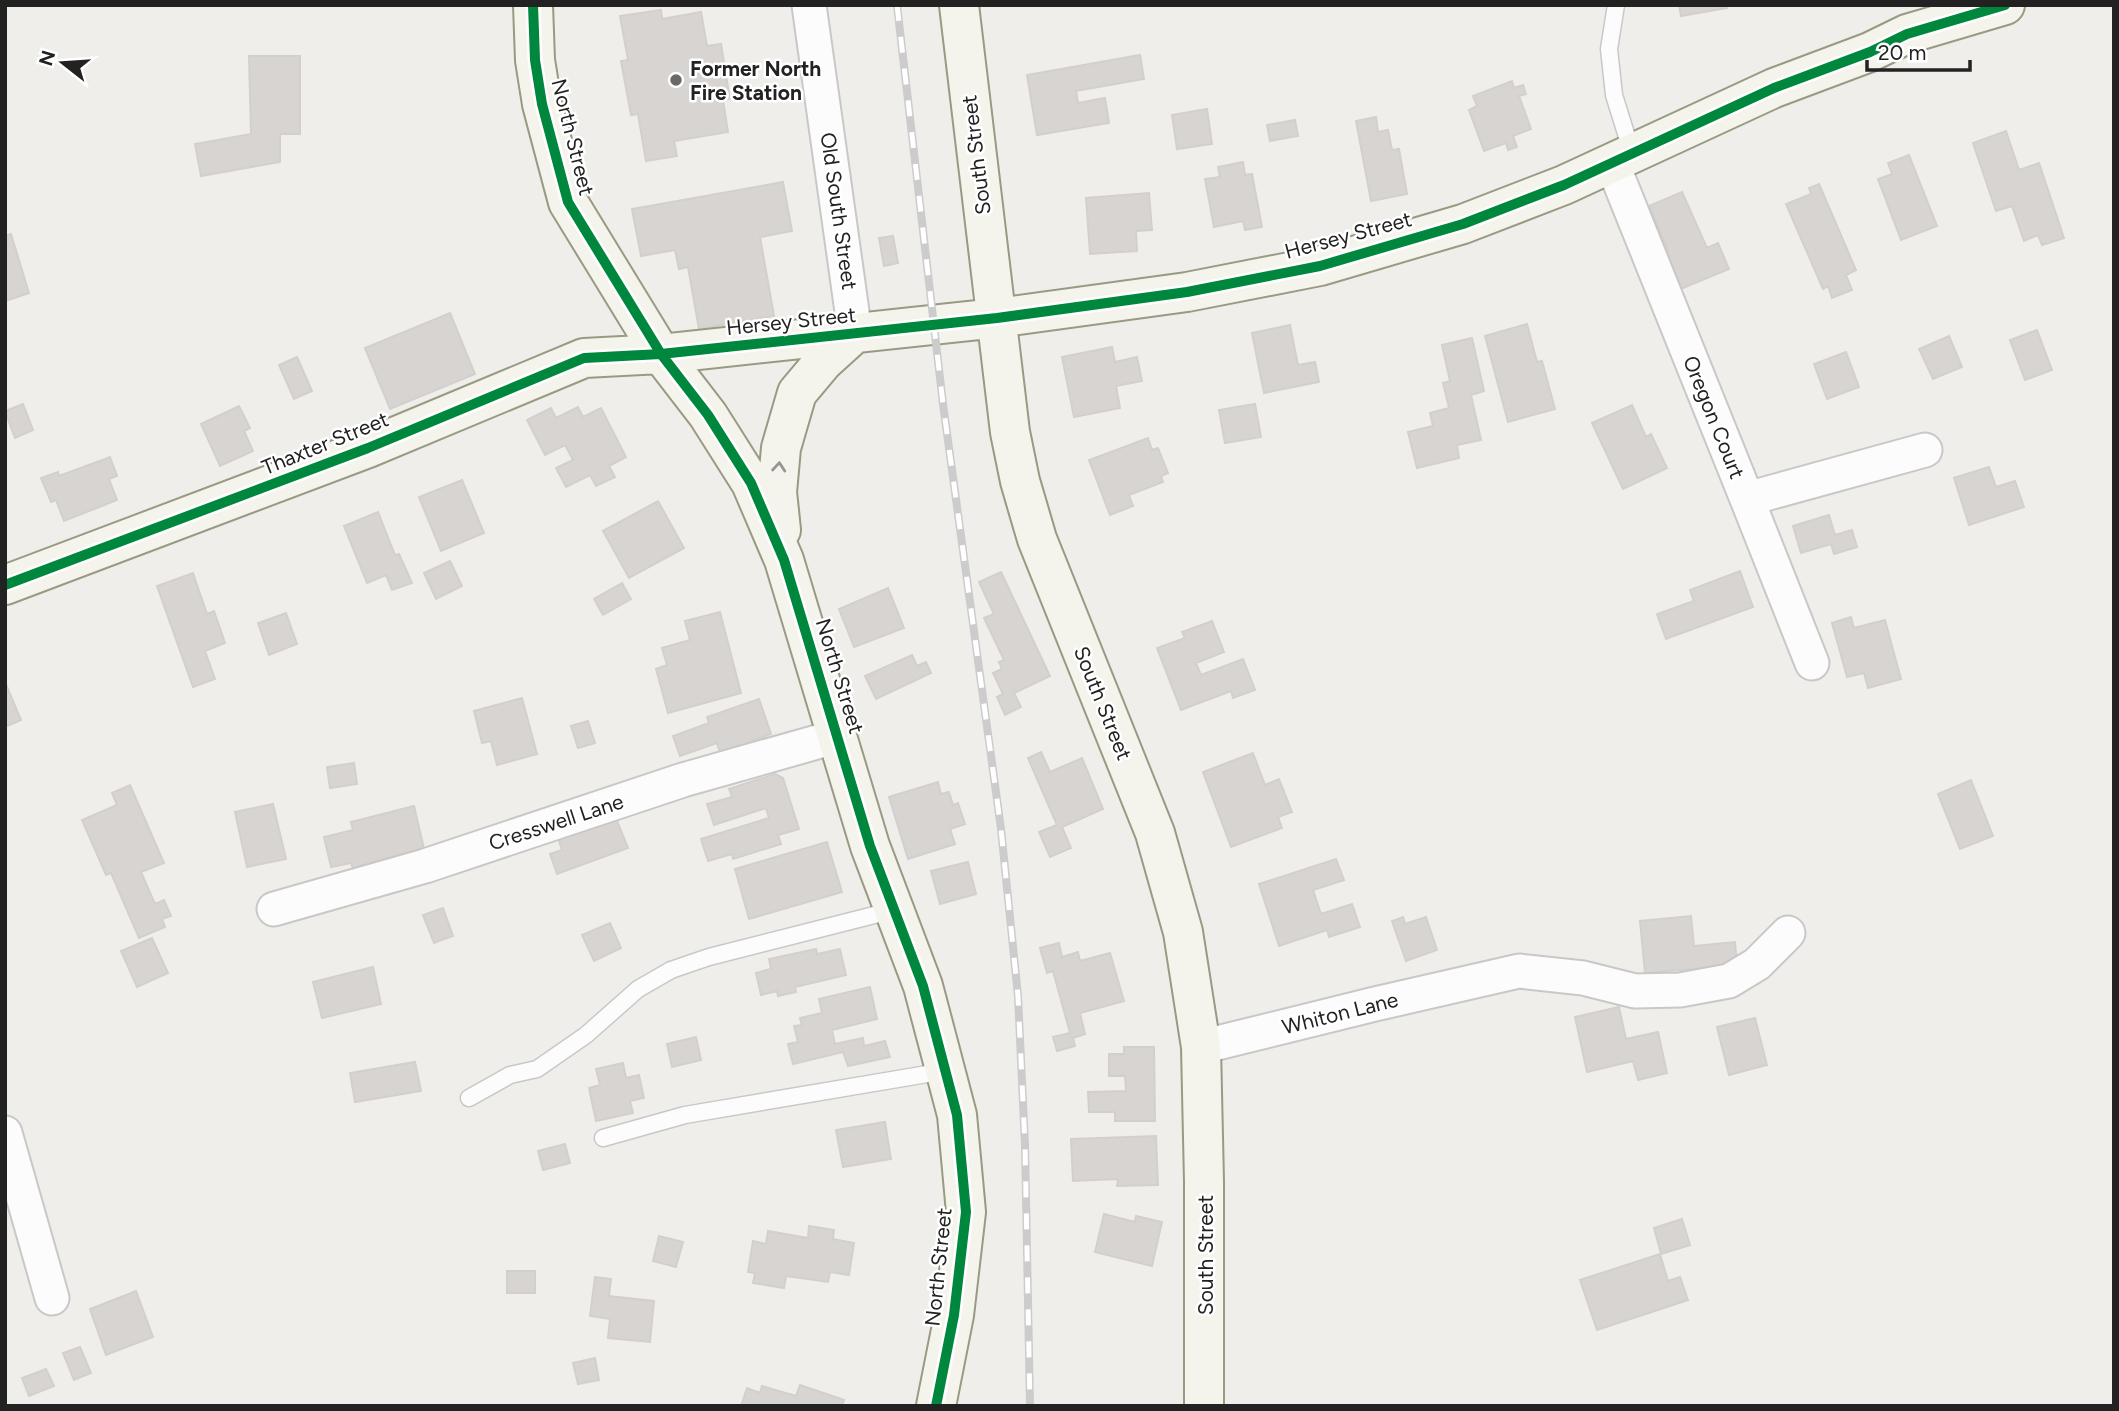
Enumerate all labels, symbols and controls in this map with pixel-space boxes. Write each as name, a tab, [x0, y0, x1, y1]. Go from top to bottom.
north arrow	[28, 28, 98, 98]
scale bar	[1867, 28, 1970, 72]
text: 20 m	[1878, 40, 1926, 65]
text: N	[34, 48, 60, 69]
place label: Former North Fire Station	[690, 56, 821, 105]
marker: Former North Fire Station	[668, 72, 684, 88]
street label: North Street	[546, 76, 600, 198]
street label: South Street	[956, 94, 996, 216]
street label: Old South Street	[816, 131, 862, 291]
street label: Hersey Street	[1282, 206, 1414, 264]
street label: Hersey Street	[725, 302, 857, 340]
street label: Oregon Court	[1678, 352, 1750, 482]
street label: Thaxter Street	[258, 406, 392, 480]
one-way arrow	[771, 462, 786, 473]
street label: North Street	[811, 615, 869, 737]
street label: South Street	[1069, 642, 1137, 764]
street label: Cresswell Lane	[485, 788, 627, 856]
street label: Whiton Lane	[1279, 987, 1401, 1039]
street label: South Street	[1193, 1195, 1218, 1315]
street label: North Street	[919, 1206, 957, 1328]

